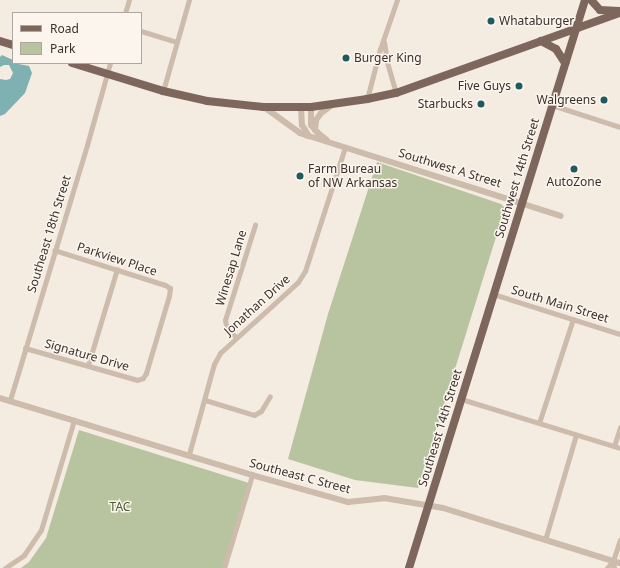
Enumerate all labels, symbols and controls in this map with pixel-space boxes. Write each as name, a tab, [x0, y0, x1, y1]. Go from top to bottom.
legend	[12, 12, 142, 64]
place label: Whataburger	[499, 14, 574, 28]
marker: Whataburger	[486, 16, 496, 26]
text: Road	[50, 20, 79, 37]
text: Park	[50, 40, 75, 57]
place label: Burger King	[354, 51, 422, 65]
marker: Burger King	[341, 53, 351, 63]
place label: Five Guys	[458, 79, 511, 93]
marker: Five Guys	[514, 81, 524, 91]
place label: Walgreens	[536, 93, 596, 107]
marker: Walgreens	[599, 95, 609, 105]
place label: Starbucks	[418, 97, 473, 111]
marker: Starbucks	[476, 99, 486, 109]
street label: Southwest 14th Street	[492, 116, 542, 240]
street label: Southwest A Street	[397, 146, 503, 190]
place label: Farm Bureau of NW Arkansas	[308, 162, 397, 190]
marker: AutoZone	[569, 164, 579, 174]
marker: Farm Bureau of NW Arkansas	[295, 171, 305, 181]
street label: Southeast 18th Street	[24, 174, 74, 294]
place label: AutoZone	[547, 175, 601, 189]
street label: Winesap Lane	[213, 228, 249, 308]
street label: Parkview Place	[75, 239, 159, 279]
street label: Jonathan Drive	[221, 272, 293, 338]
street label: South Main Street	[510, 282, 610, 326]
street label: Signature Drive	[43, 336, 131, 374]
street label: Southeast 14th Street	[415, 368, 465, 488]
street label: Southeast C Street	[248, 456, 352, 496]
park label: TAC	[110, 500, 130, 514]

